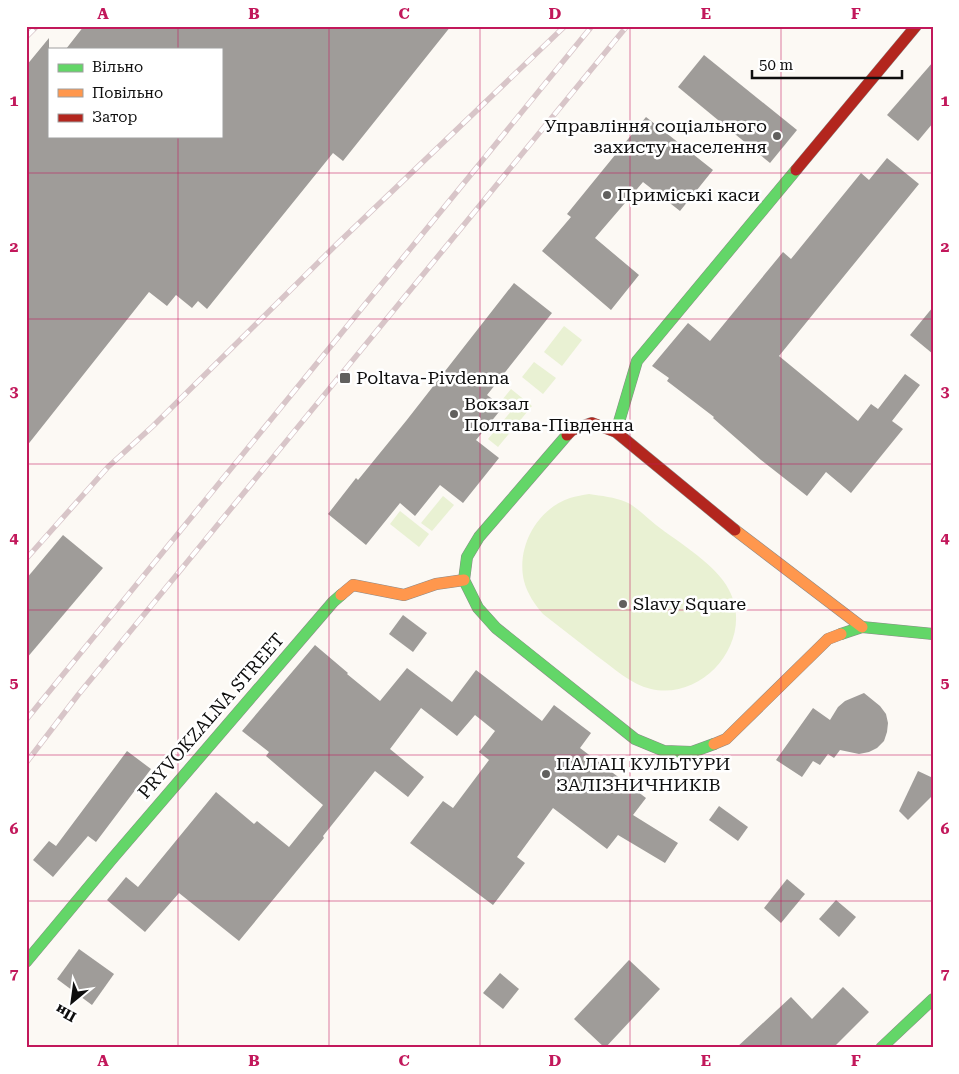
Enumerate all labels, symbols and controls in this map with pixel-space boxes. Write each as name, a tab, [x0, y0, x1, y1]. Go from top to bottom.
text: A	[97, 4, 109, 23]
text: B	[248, 4, 260, 23]
text: C	[398, 4, 410, 23]
text: D	[549, 4, 562, 23]
text: E	[701, 4, 711, 23]
text: F	[851, 4, 861, 23]
legend	[48, 48, 222, 138]
scale bar	[752, 48, 902, 80]
text: 50 m	[759, 56, 794, 74]
text: Вільно	[92, 58, 143, 76]
text: Повільно	[92, 84, 163, 102]
text: 1	[10, 91, 19, 110]
text: 1	[941, 91, 950, 110]
text: Затор	[92, 108, 138, 126]
place label: Управління соціального захисту населення	[545, 115, 767, 157]
marker: Управління соціального захисту населення	[771, 130, 783, 142]
place label: Приміські каси	[617, 184, 760, 205]
marker: Приміські каси	[601, 189, 613, 201]
text: 2	[10, 237, 19, 256]
text: 2	[941, 237, 950, 256]
place label: Poltava-Pivdenna	[356, 367, 510, 388]
marker: Poltava-Pivdenna	[338, 371, 352, 385]
text: 3	[10, 382, 19, 401]
text: 3	[941, 382, 950, 401]
place label: Вокзал Полтава-Південна	[464, 393, 634, 435]
marker: Вокзал Полтава-Південна	[448, 408, 460, 420]
text: 4	[10, 528, 19, 547]
text: 4	[941, 528, 950, 547]
place label: Slavy Square	[633, 593, 746, 614]
marker: Slavy Square	[617, 598, 629, 610]
street label: PRYVOKZALNA STREET	[133, 629, 288, 803]
text: 5	[10, 673, 19, 692]
text: 5	[941, 673, 950, 692]
place label: ПАЛАЦ КУЛЬТУРИ ЗАЛIЗНИЧНИКIВ	[556, 753, 730, 795]
marker: ПАЛАЦ КУЛЬТУРИ ЗАЛIЗНИЧНИКIВ	[540, 768, 552, 780]
text: 6	[10, 819, 19, 838]
text: 6	[941, 819, 950, 838]
text: 7	[10, 964, 19, 983]
text: 7	[941, 964, 950, 983]
north arrow	[48, 976, 98, 1026]
text: Пн	[52, 1001, 79, 1025]
text: A	[97, 1051, 109, 1070]
text: B	[248, 1051, 260, 1070]
text: C	[398, 1051, 410, 1070]
text: D	[549, 1051, 562, 1070]
text: E	[701, 1051, 711, 1070]
text: F	[851, 1051, 861, 1070]

